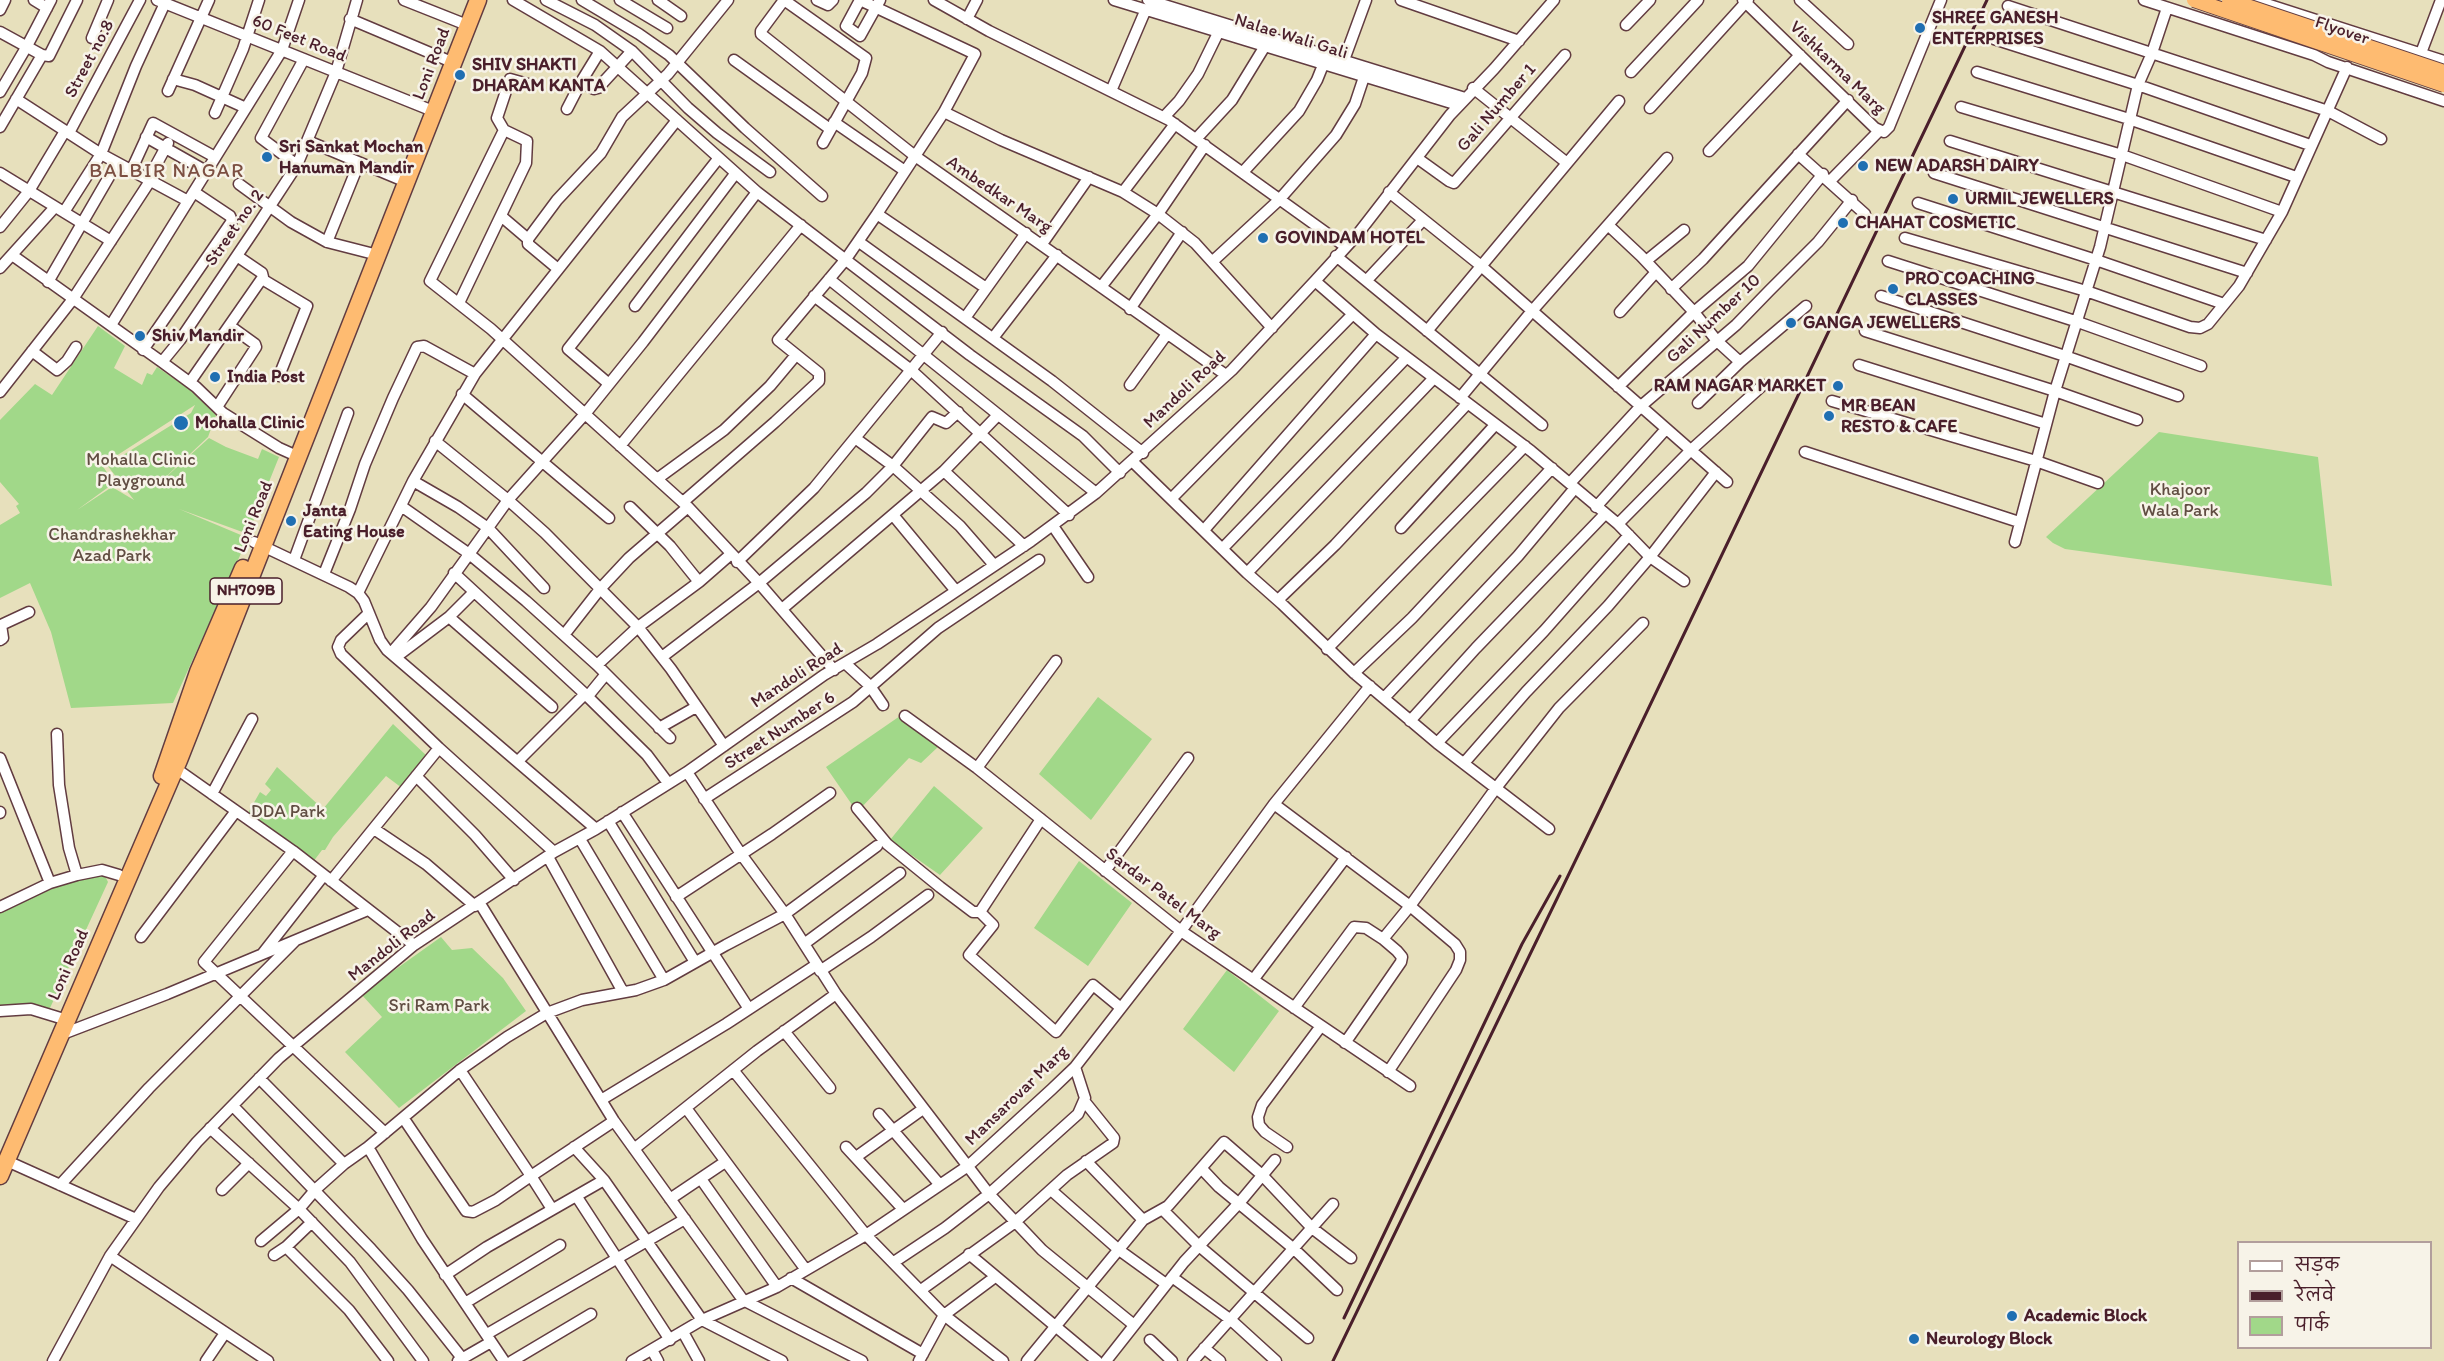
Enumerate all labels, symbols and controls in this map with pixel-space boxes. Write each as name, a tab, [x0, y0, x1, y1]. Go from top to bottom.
place label: SHREE GANESH ENTERPRISES	[1932, 7, 2058, 50]
street label: Nalae Wali Gali	[1232, 9, 1350, 65]
street label: 60 Feet Road	[249, 10, 349, 68]
street label: Flyover	[2312, 12, 2372, 50]
street label: Street no.8	[60, 16, 120, 102]
street label: Vishkarma Marg	[1784, 17, 1890, 119]
marker: SHREE GANESH ENTERPRISES	[1913, 21, 1927, 35]
street label: Loni Road	[408, 25, 456, 103]
place label: SHIV SHAKTI DHARAM KANTA	[472, 54, 605, 97]
street label: Gali Number 1	[1453, 59, 1541, 157]
marker: SHIV SHAKTI DHARAM KANTA	[453, 68, 467, 82]
place label: Sri Sankat Mochan Hanuman Mandir	[279, 136, 424, 178]
marker: Sri Sankat Mochan Hanuman Mandir	[260, 150, 274, 164]
street label: Ambedkar Marg	[942, 152, 1056, 238]
place label: NEW ADARSH DAIRY	[1875, 155, 2039, 177]
marker: NEW ADARSH DAIRY	[1856, 159, 1870, 173]
district label: BALBIR NAGAR	[90, 160, 244, 184]
street label: Street no. 2	[201, 185, 269, 271]
place label: URMIL JEWELLERS	[1965, 188, 2114, 210]
marker: URMIL JEWELLERS	[1946, 192, 1960, 206]
place label: CHAHAT COSMETIC	[1855, 212, 2016, 234]
marker: CHAHAT COSMETIC	[1836, 216, 1850, 230]
place label: GOVINDAM HOTEL	[1275, 227, 1425, 249]
marker: GOVINDAM HOTEL	[1256, 231, 1270, 245]
place label: PRO COACHING CLASSES	[1905, 268, 2035, 310]
street label: Gali Number 10	[1662, 270, 1766, 368]
marker: PRO COACHING CLASSES	[1886, 282, 1900, 296]
place label: GANGA JEWELLERS	[1803, 312, 1961, 334]
marker: GANGA JEWELLERS	[1784, 316, 1798, 330]
place label: Shiv Mandir	[152, 325, 244, 347]
marker: Shiv Mandir	[133, 329, 147, 343]
street label: Mandoli Road	[1139, 346, 1231, 434]
place label: India Post	[227, 366, 305, 388]
marker: India Post	[208, 370, 222, 384]
place label: RAM NAGAR MARKET	[1654, 375, 1826, 397]
marker: RAM NAGAR MARKET	[1831, 379, 1845, 393]
place label: MR BEAN RESTO & CAFE	[1841, 395, 1957, 438]
marker: MR BEAN RESTO & CAFE	[1822, 409, 1836, 423]
place label: Mohalla Clinic	[195, 412, 304, 434]
marker: Mohalla Clinic	[172, 414, 190, 432]
park label: Mohalla Clinic Playground	[86, 449, 196, 492]
street label: Loni Road	[230, 478, 278, 556]
park label: Khajoor Wala Park	[2141, 479, 2219, 522]
place label: Janta Eating House	[303, 500, 405, 542]
marker: Janta Eating House	[284, 514, 298, 528]
park label: Chandrashekhar Azad Park	[48, 524, 176, 566]
road number: NH709B	[210, 578, 282, 604]
street label: Mandoli Road	[747, 638, 847, 714]
street label: Street Number 6	[721, 687, 839, 775]
park label: DDA Park	[251, 801, 325, 823]
street label: Sardar Patel Marg	[1101, 843, 1225, 945]
street label: Mandoli Road	[344, 905, 440, 987]
street label: Loni Road	[44, 926, 94, 1004]
park label: Sri Ram Park	[389, 995, 489, 1017]
street label: Mansarovar Marg	[961, 1041, 1073, 1151]
legend	[2237, 1241, 2432, 1349]
text: सड़क	[2295, 1254, 2339, 1276]
text: रेलवे	[2295, 1284, 2335, 1306]
place label: Academic Block	[2024, 1305, 2147, 1327]
marker: Academic Block	[2005, 1309, 2019, 1323]
text: पार्क	[2295, 1314, 2329, 1336]
place label: Neurology Block	[1926, 1328, 2052, 1350]
marker: Neurology Block	[1907, 1332, 1921, 1346]

